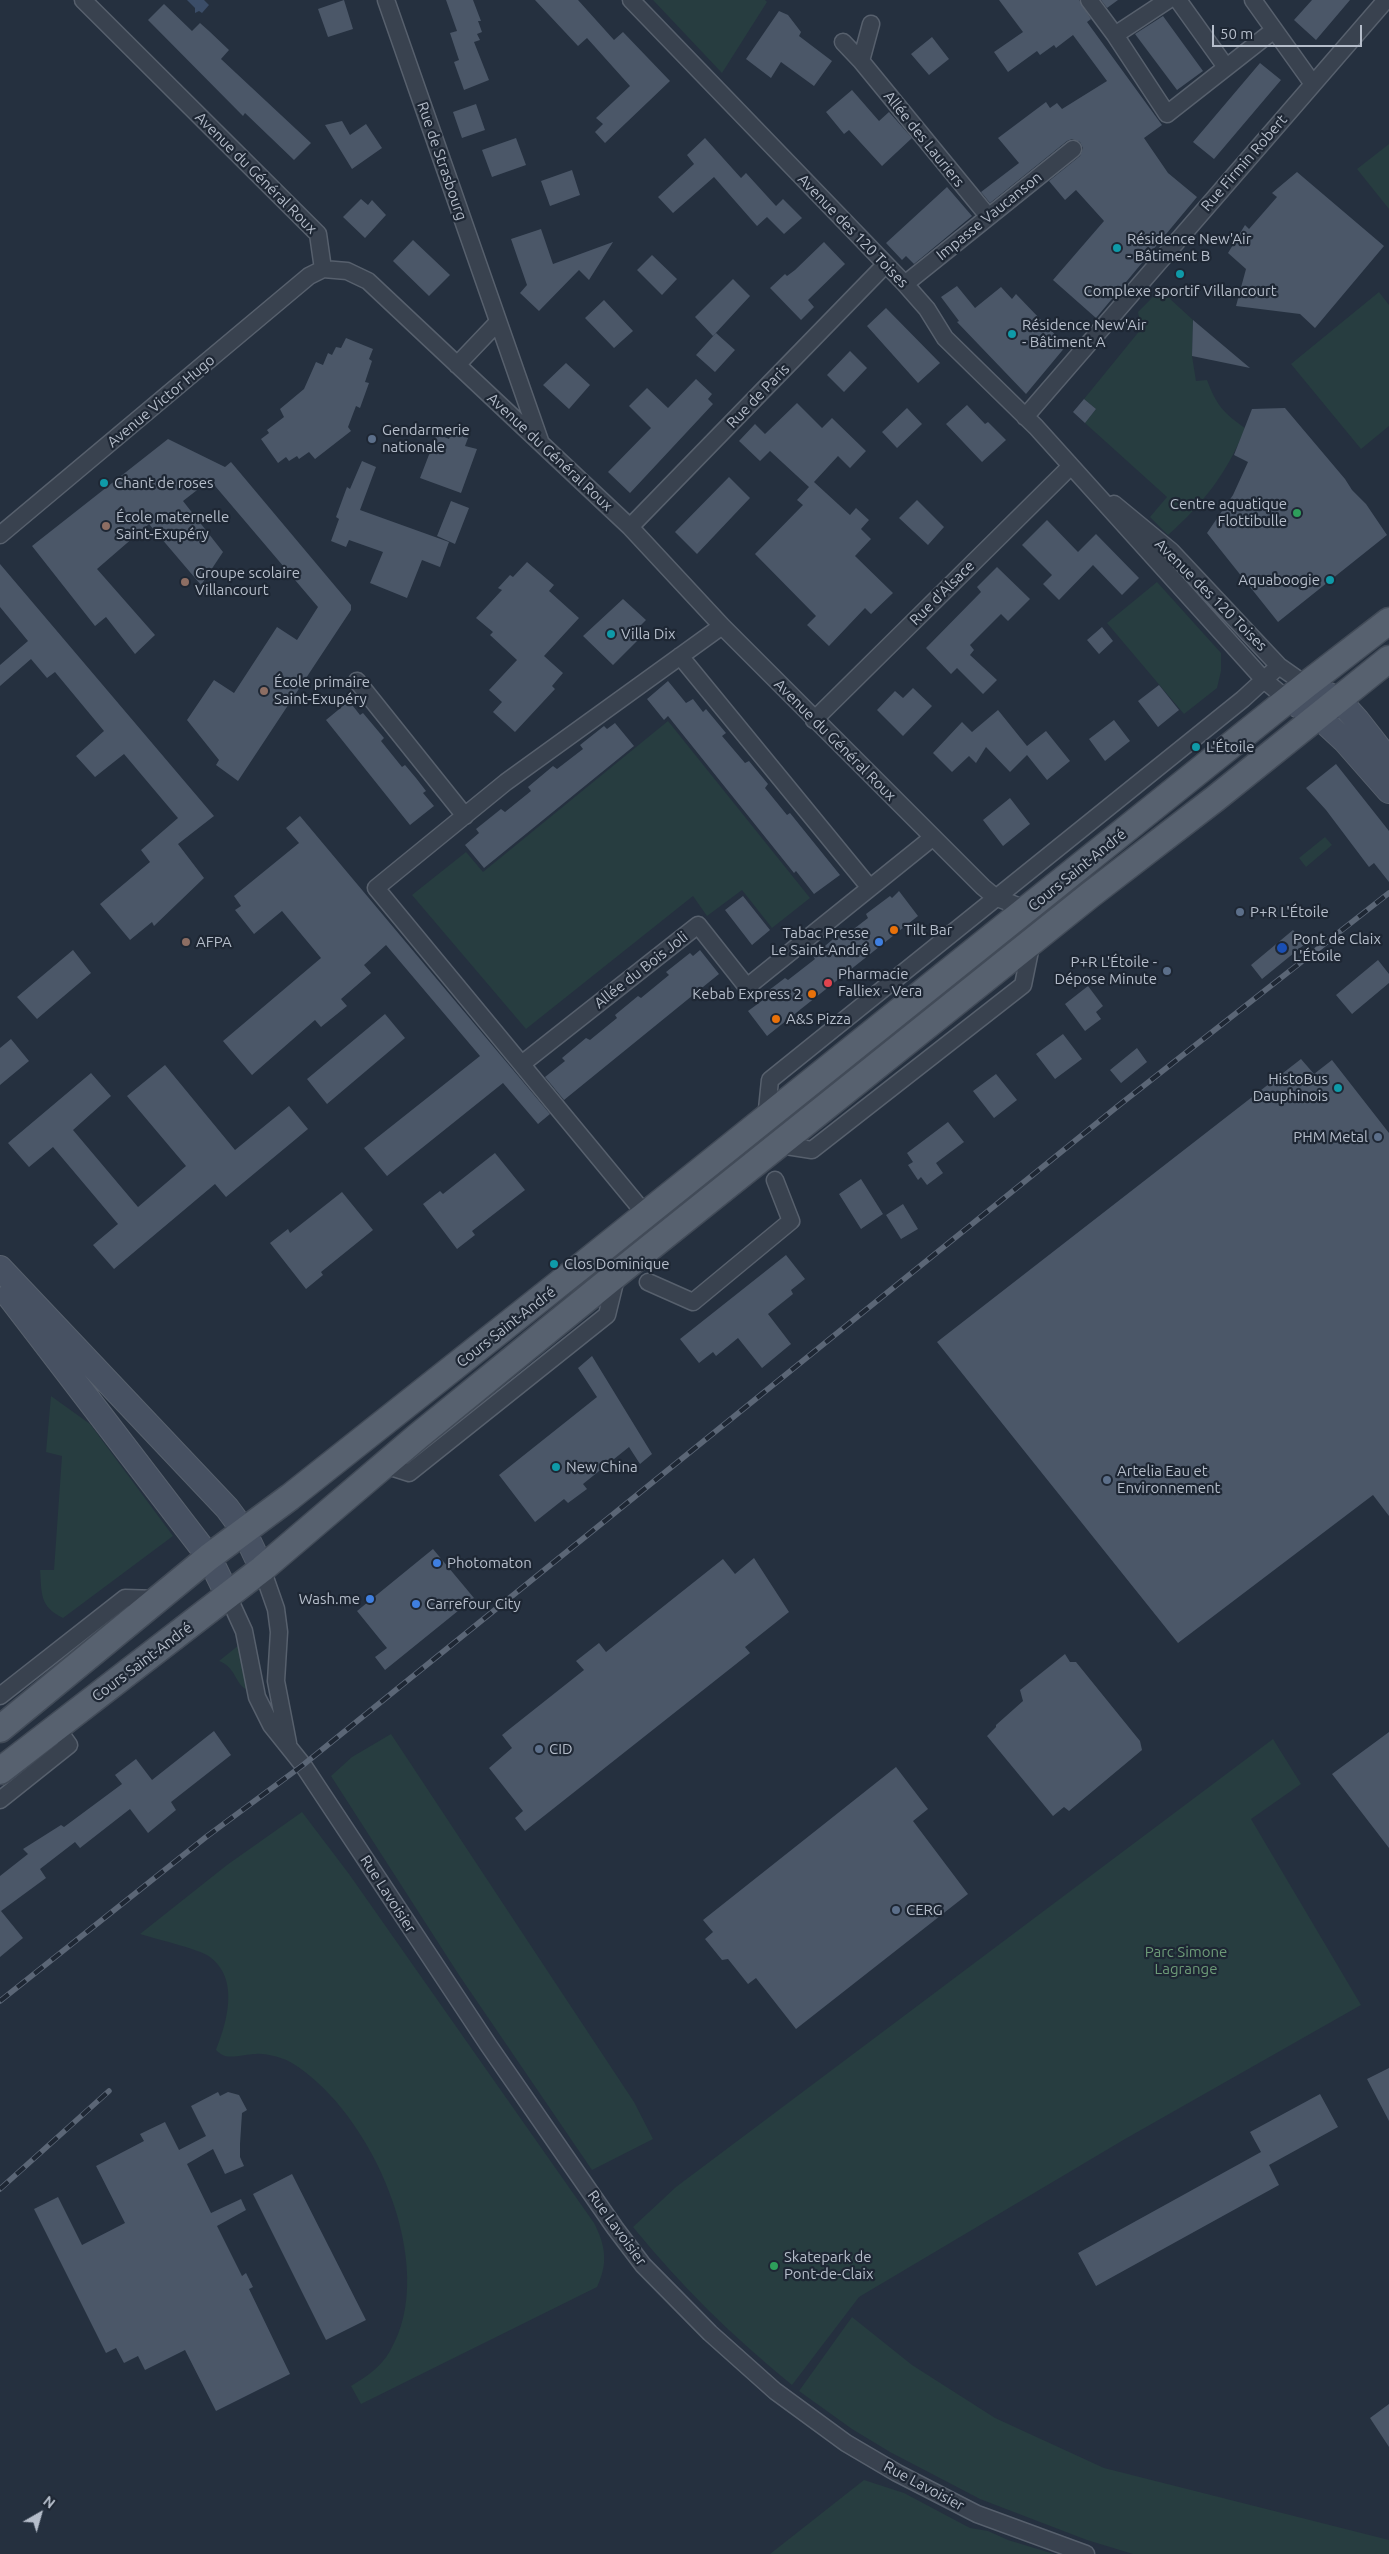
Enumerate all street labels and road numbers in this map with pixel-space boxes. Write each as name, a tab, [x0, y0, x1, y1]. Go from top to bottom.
street label: Allée des Lauriers	[880, 87, 968, 191]
street label: Rue de Strasbourg	[413, 99, 471, 223]
street label: Avenue du Général Roux	[191, 108, 321, 238]
street label: Rue Firmin Robert	[1197, 111, 1291, 215]
street label: Impasse Vaucanson	[933, 168, 1045, 264]
street label: Avenue des 120 Toises	[794, 170, 912, 292]
street label: Avenue Victor Hugo	[104, 351, 218, 451]
street label: Rue de Paris	[723, 360, 793, 432]
street label: Avenue du Général Roux	[484, 389, 616, 515]
street label: Avenue des 120 Toises	[1151, 535, 1271, 655]
street label: Rue d'Alsace	[906, 557, 978, 629]
street label: Avenue du Général Roux	[770, 675, 900, 805]
street label: Cours Saint-André	[1024, 825, 1130, 915]
street label: Allée du Bois Joli	[591, 928, 691, 1012]
street label: Cours Saint-André	[453, 1283, 559, 1371]
street label: Cours Saint-André	[88, 1618, 196, 1706]
street label: Rue Lavoisier	[356, 1852, 420, 1936]
street label: Rue Lavoisier	[584, 2187, 650, 2269]
street label: Rue Lavoisier	[881, 2457, 967, 2515]

